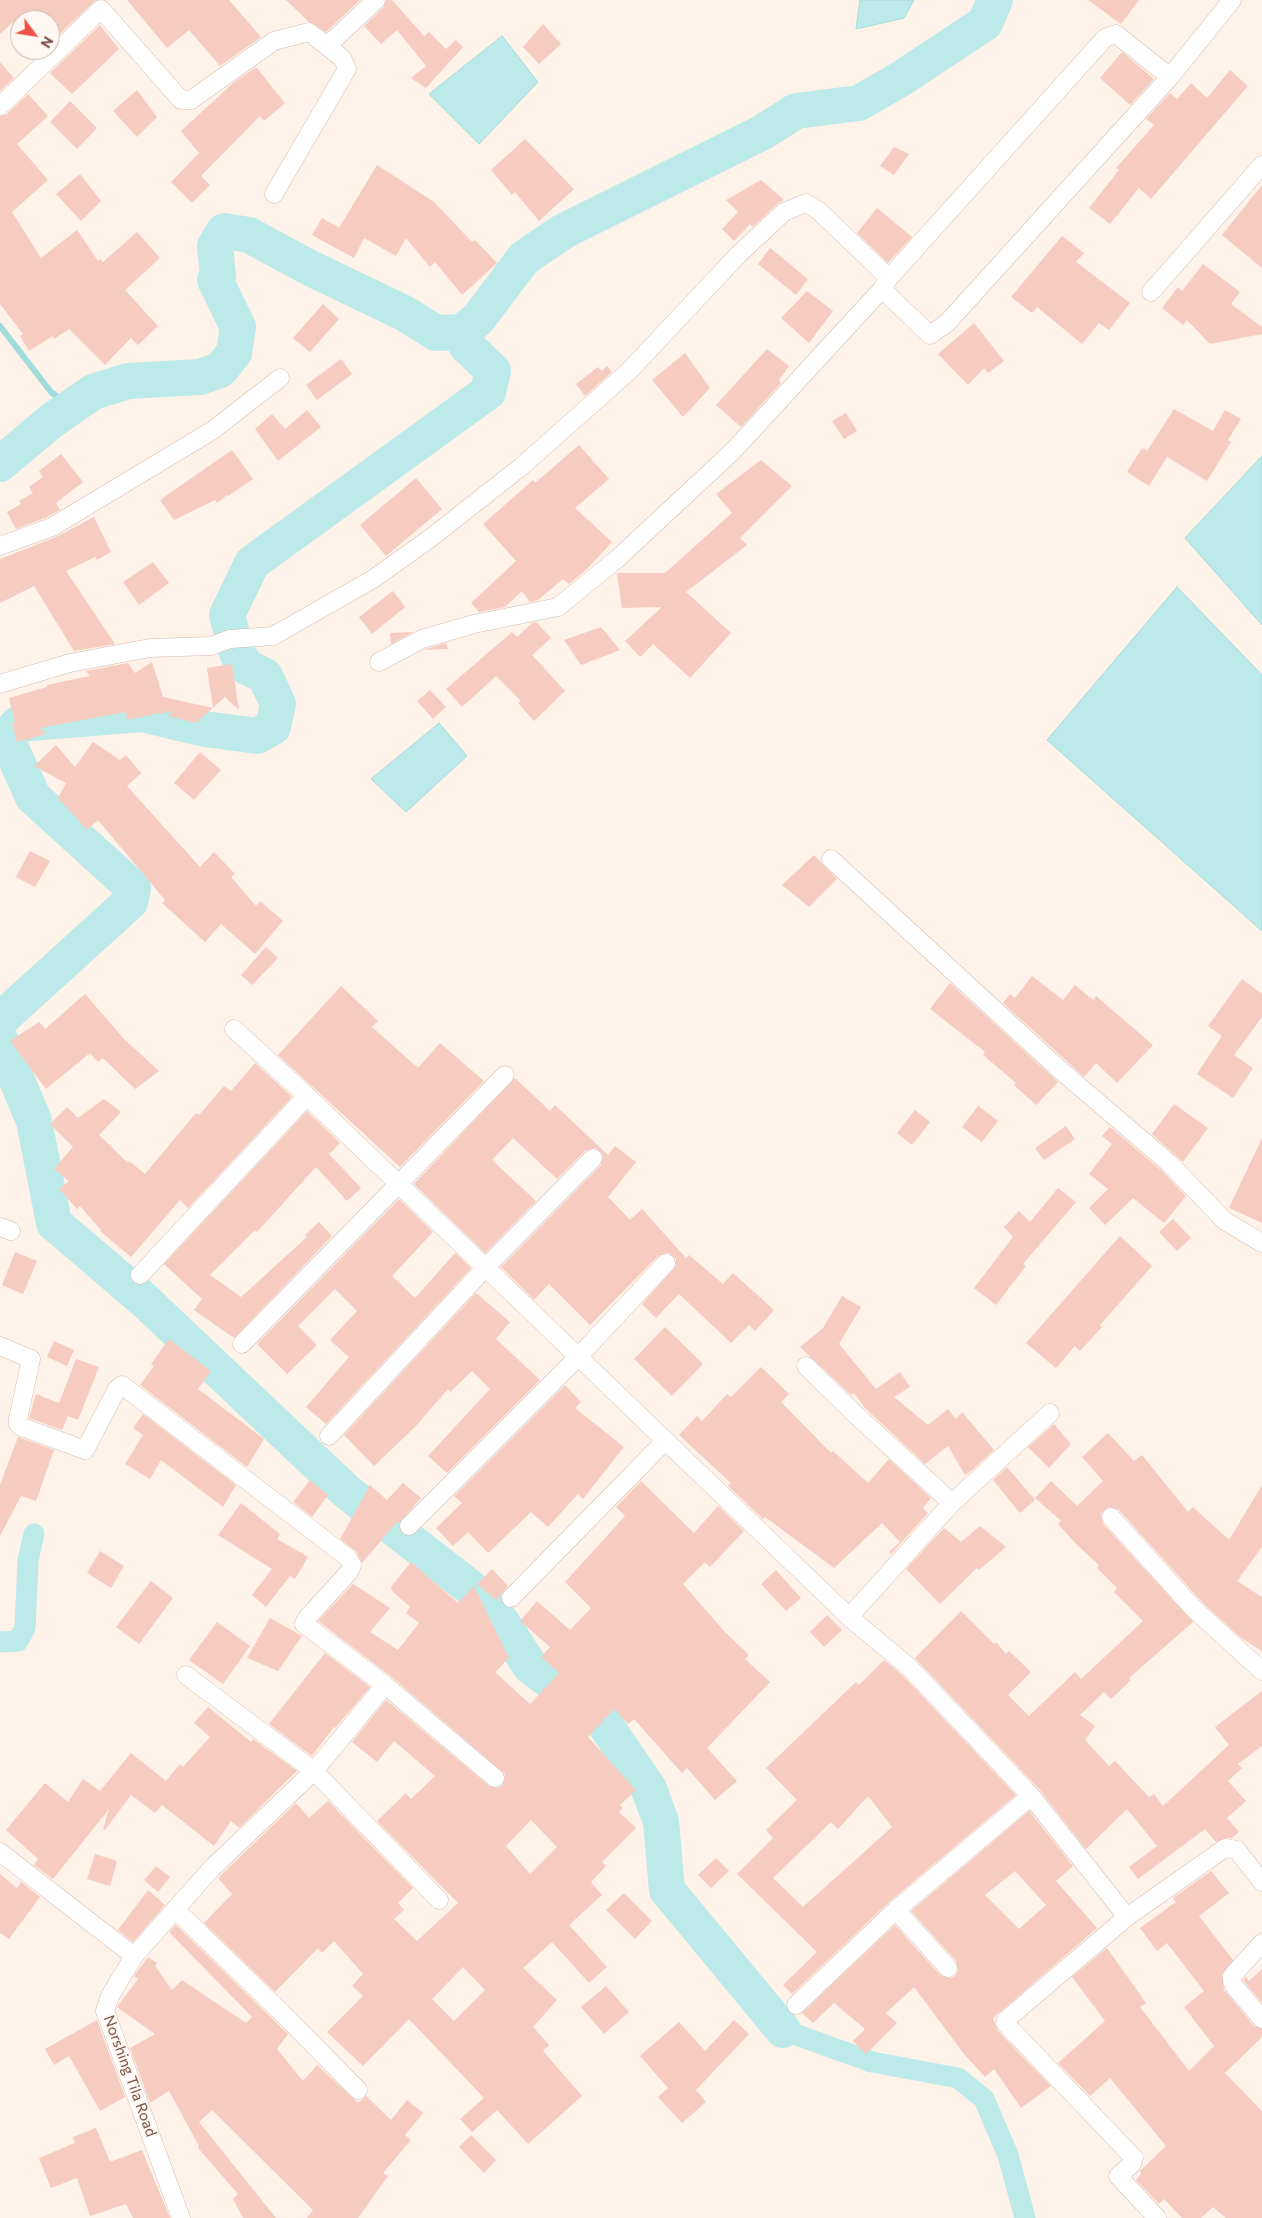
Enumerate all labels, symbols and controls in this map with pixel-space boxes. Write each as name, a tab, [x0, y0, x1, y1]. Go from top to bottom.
north arrow	[10, 10, 60, 60]
text: N	[37, 34, 57, 51]
street label: Norshing Tila Road	[100, 2013, 160, 2139]

